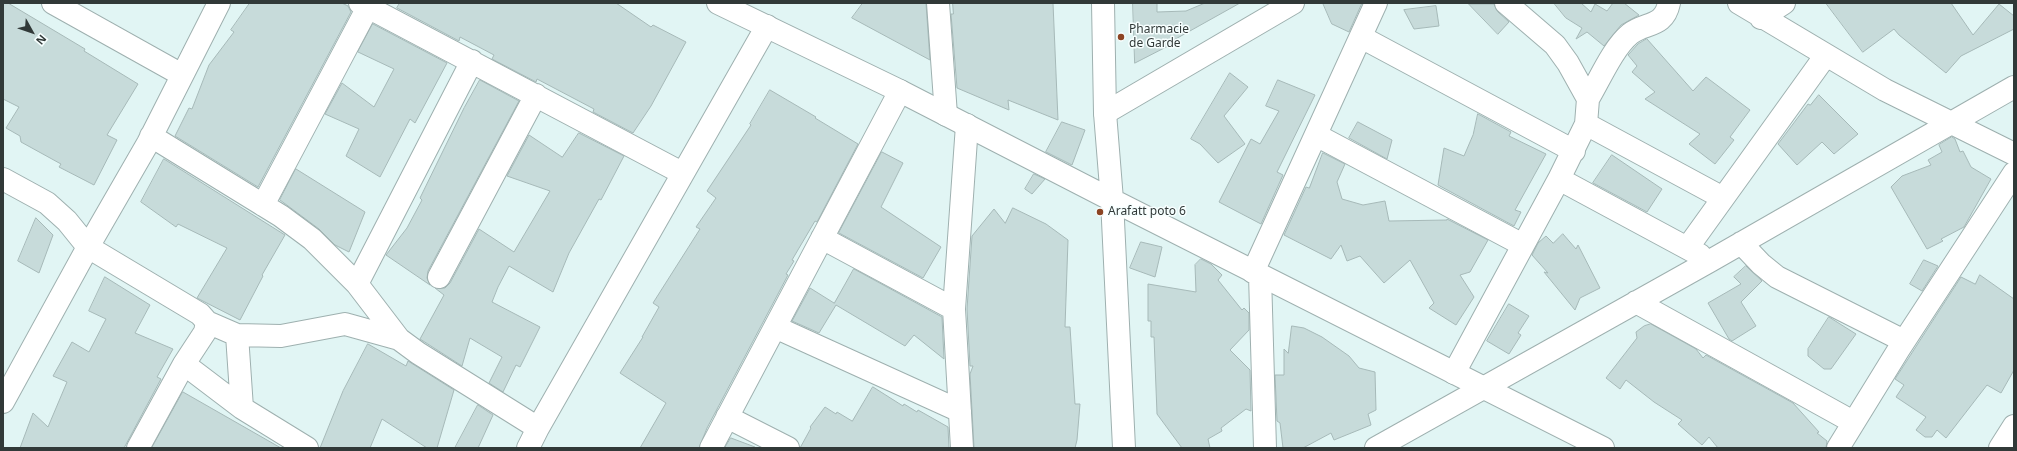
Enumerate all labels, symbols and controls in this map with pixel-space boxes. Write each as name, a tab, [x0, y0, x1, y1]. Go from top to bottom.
north arrow	[12, 12, 52, 52]
place label: Pharmacie de Garde	[1129, 23, 1189, 51]
text: N	[33, 32, 50, 48]
marker: Pharmacie de Garde	[1116, 32, 1126, 42]
place label: Arafatt poto 6	[1108, 205, 1186, 219]
marker: Arafatt poto 6	[1095, 207, 1105, 217]

